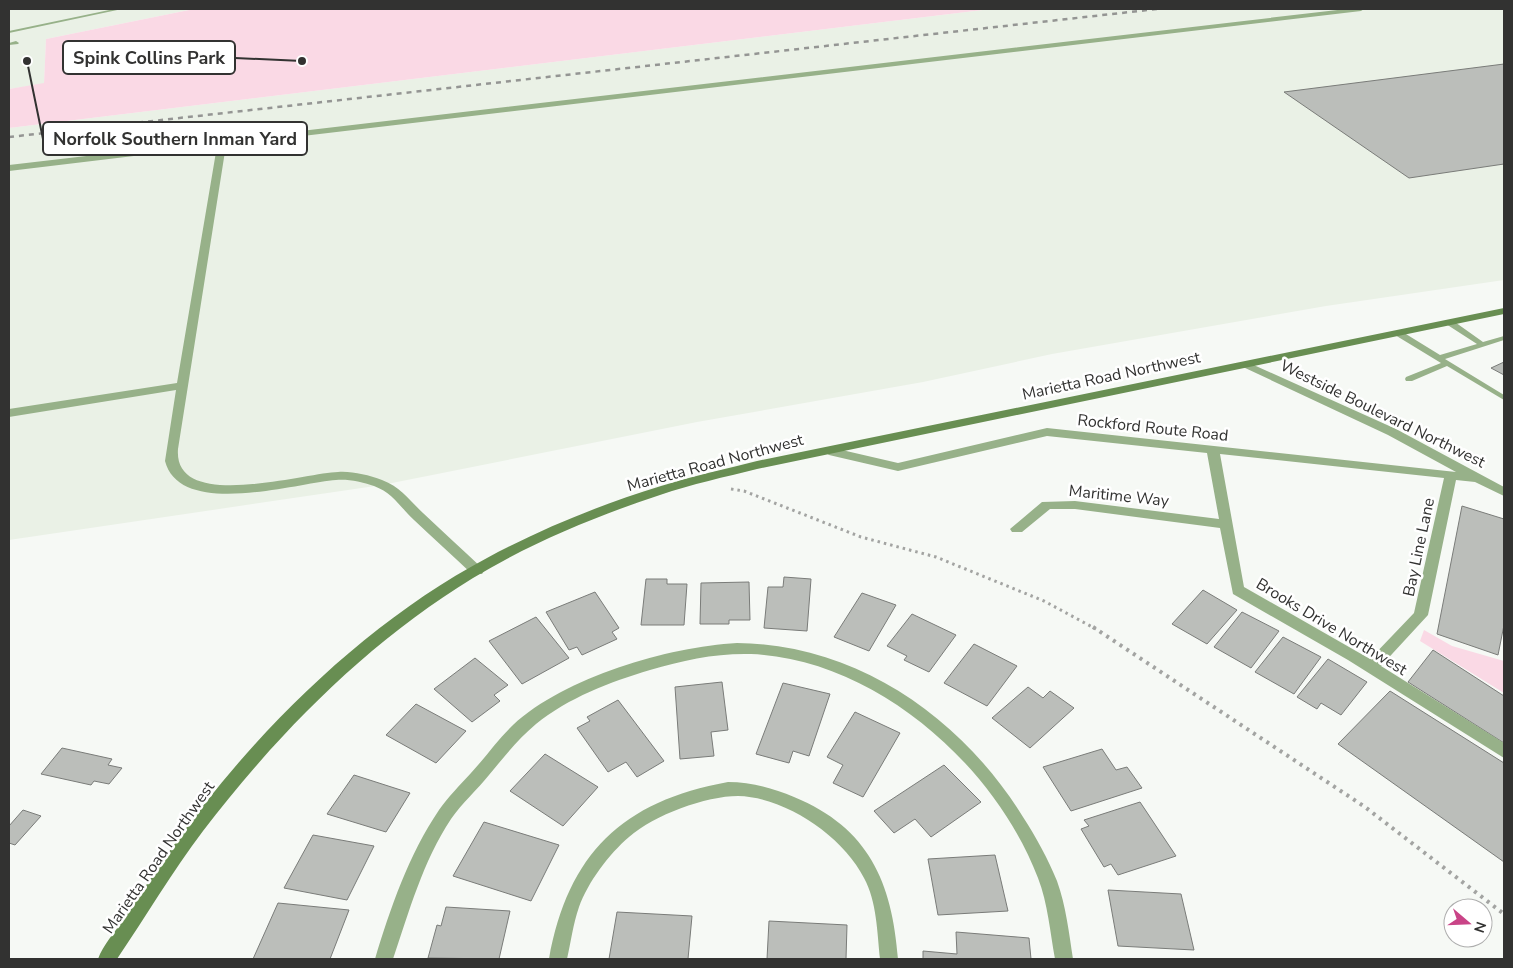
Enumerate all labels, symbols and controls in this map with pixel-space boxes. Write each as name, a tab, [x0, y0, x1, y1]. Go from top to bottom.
callout: Spink Collins Park	[63, 41, 235, 74]
text: Spink Collins Park	[73, 46, 225, 70]
callout: Norfolk Southern Inman Yard	[43, 122, 307, 155]
text: Norfolk Southern Inman Yard	[53, 127, 297, 151]
street label: Marietta Road Northwest	[1020, 346, 1203, 406]
street label: Westside Boulevard Northwest	[1276, 355, 1489, 473]
street label: Rockford Route Road	[1076, 409, 1229, 447]
street label: Marietta Road Northwest	[625, 429, 806, 497]
street label: Maritime Way	[1068, 480, 1171, 512]
street label: Bay Line Lane	[1398, 496, 1440, 599]
street label: Brooks Drive Northwest	[1252, 573, 1411, 681]
street label: Marietta Road Northwest	[98, 777, 220, 938]
north arrow	[1443, 898, 1493, 948]
text: N	[1469, 919, 1491, 935]

